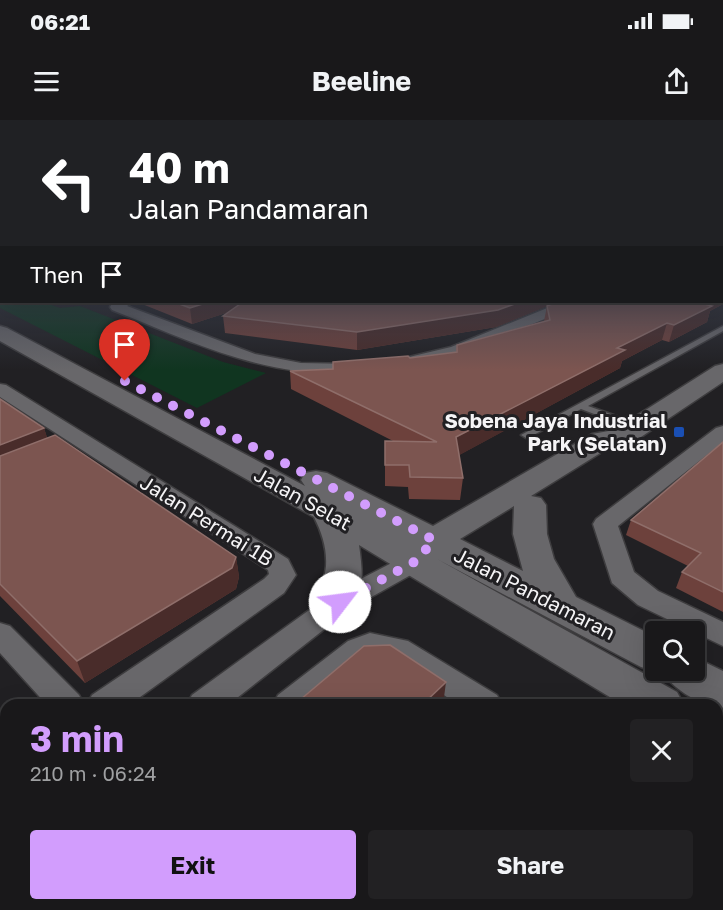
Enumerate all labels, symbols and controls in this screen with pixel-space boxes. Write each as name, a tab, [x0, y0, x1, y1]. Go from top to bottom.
text: 06:21	[30, 8, 90, 35]
icon: menu	[30, 65, 63, 98]
text: Beeline	[312, 65, 411, 97]
icon: share	[660, 65, 693, 98]
text: 40 m	[129, 142, 230, 192]
icon: left	[30, 144, 108, 222]
text: Jalan Pandamaran	[129, 193, 369, 225]
icon: arrive	[95, 258, 128, 291]
text: Then	[30, 261, 83, 288]
pin	[99, 319, 150, 381]
icon: arrive	[108, 328, 141, 361]
place label: Sobena Jaya Industrial Park (Selatan)	[444, 408, 667, 455]
marker: Sobena Jaya Industrial Park (Selatan)	[672, 425, 686, 439]
street label: Jalan Selat	[250, 461, 356, 535]
street label: Jalan Permai 1B	[136, 470, 278, 570]
street label: Jalan Pandamaran	[450, 542, 620, 644]
position arrow	[308, 570, 372, 634]
map controls	[645, 621, 705, 681]
button: search	[645, 621, 705, 681]
text: 3 min	[30, 717, 124, 760]
button: close	[630, 719, 693, 782]
text: 210 m · 06:24	[30, 761, 157, 785]
button: Exit	[30, 830, 356, 899]
button: Share	[368, 830, 693, 899]

